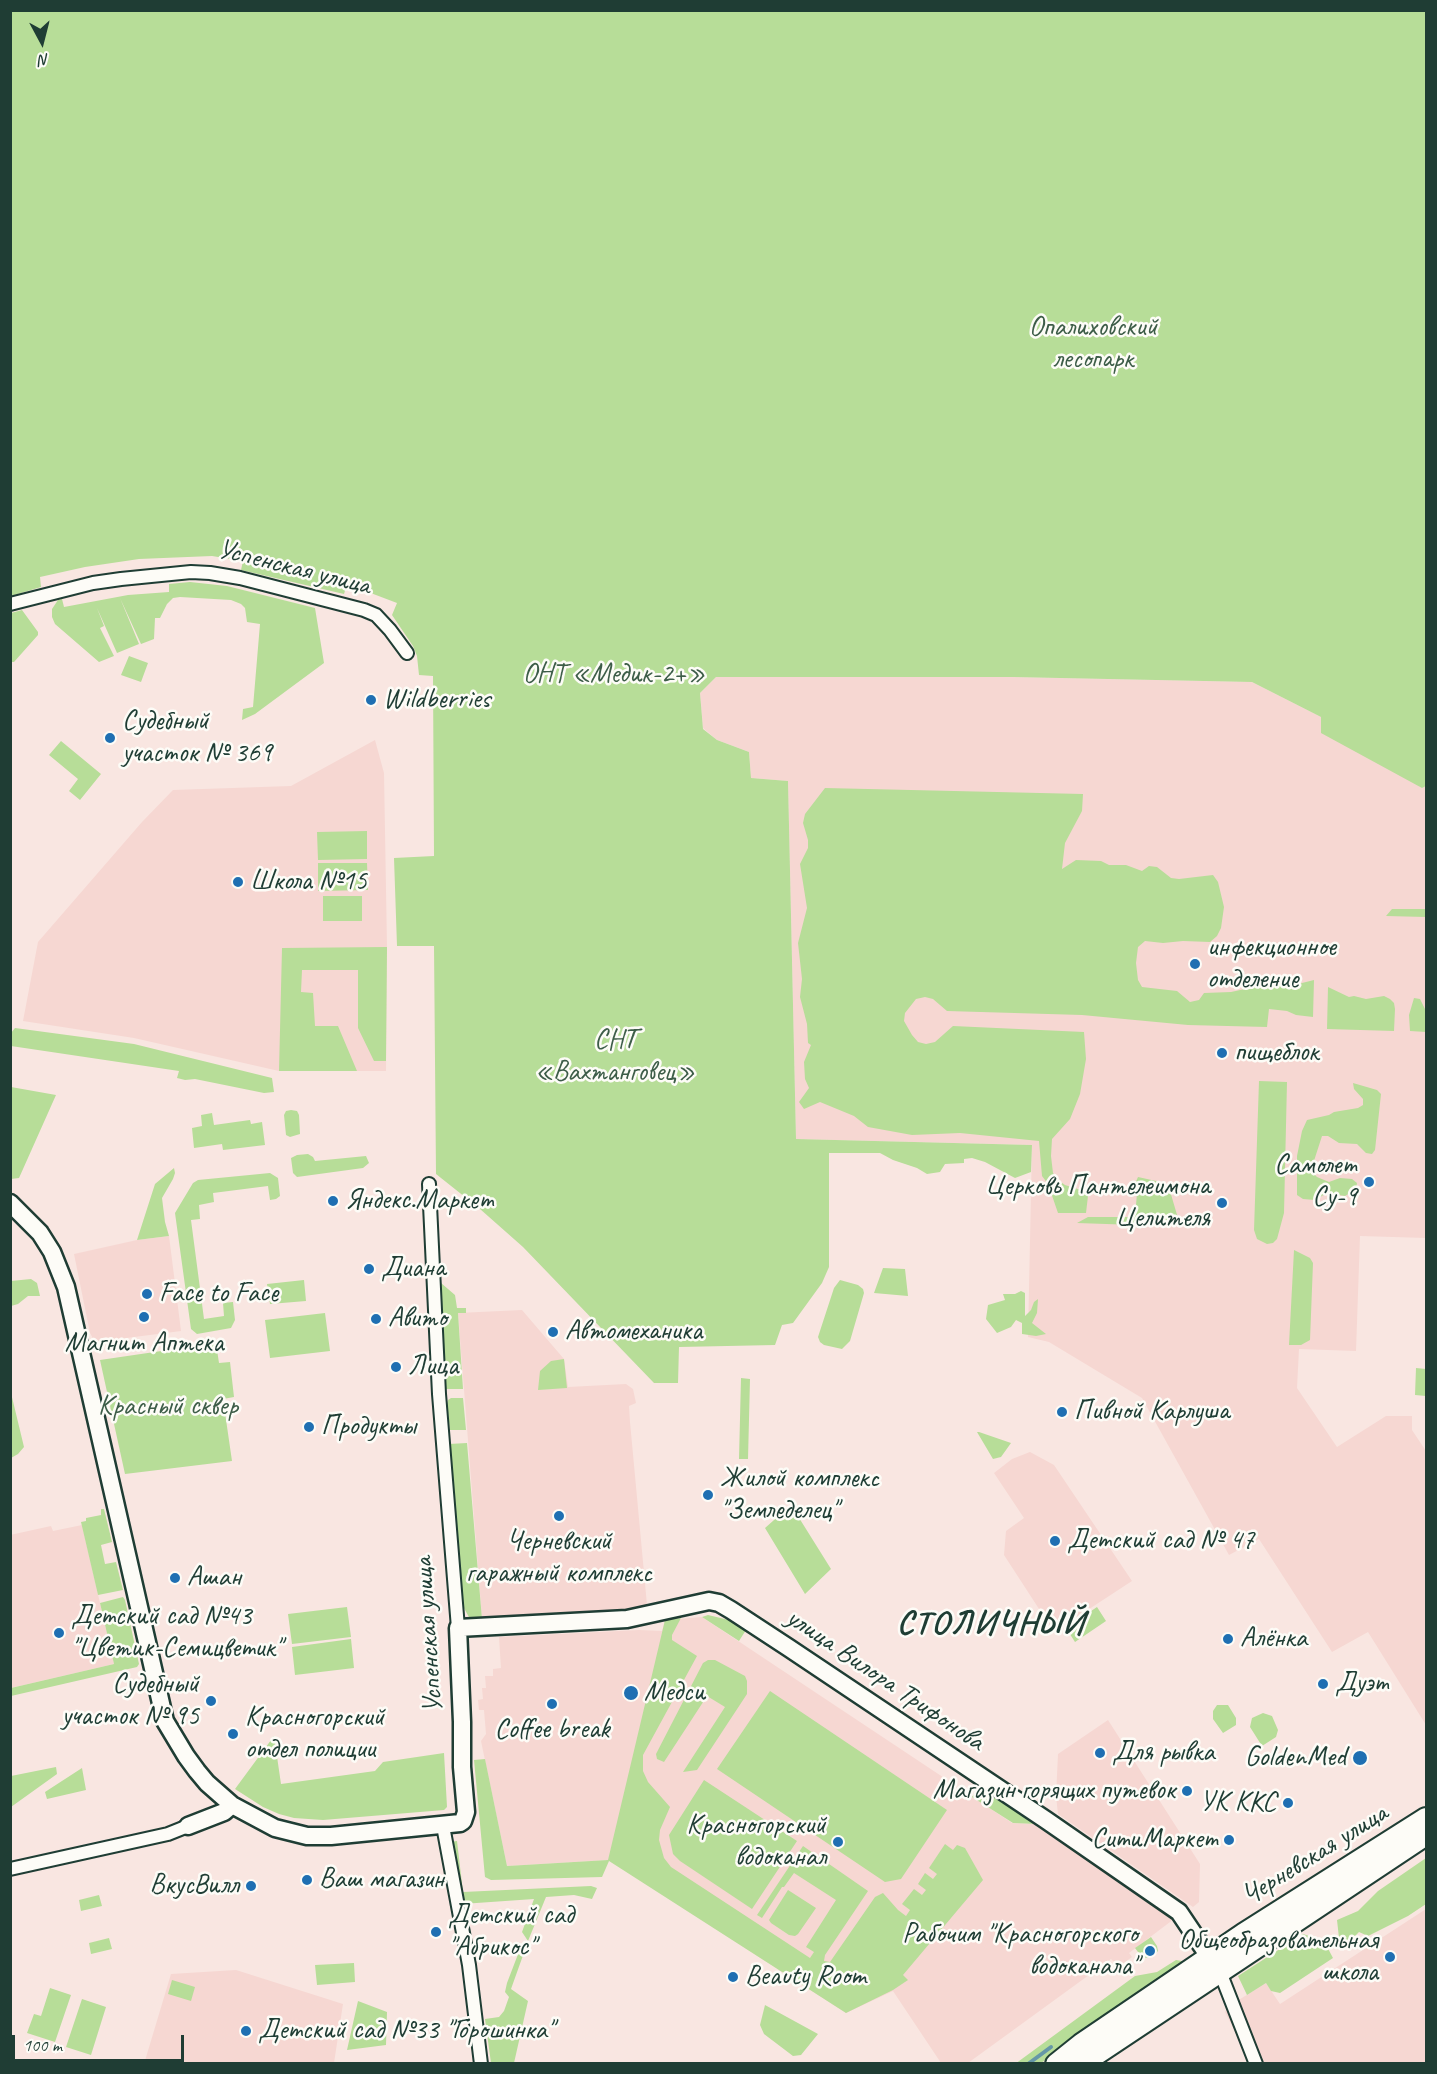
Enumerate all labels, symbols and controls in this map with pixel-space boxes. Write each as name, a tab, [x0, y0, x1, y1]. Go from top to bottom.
north arrow	[12, 12, 72, 72]
text: N	[38, 49, 50, 70]
park label: Опалиховский лесопарк	[1029, 311, 1157, 377]
street label: Успенская улица	[214, 533, 374, 603]
park label: ОНТ «Медик-2+»	[523, 658, 705, 692]
place label: Wildberries	[383, 683, 490, 717]
marker: Wildberries	[364, 693, 378, 707]
place label: Судебный участок № 369	[122, 705, 272, 771]
marker: Судебный участок № 369	[103, 731, 117, 745]
place label: Школа №15	[250, 865, 367, 899]
marker: Школа №15	[231, 875, 245, 889]
place label: инфекционное отделение	[1207, 931, 1336, 997]
marker: инфекционное отделение	[1188, 957, 1202, 971]
park label: СНТ «Вахтанговец»	[535, 1024, 695, 1090]
place label: пищеблок	[1234, 1036, 1319, 1070]
marker: пищеблок	[1215, 1046, 1229, 1060]
place label: Самолет Су-9	[1274, 1149, 1357, 1215]
place label: Церковь Пантелеимона Целителя	[985, 1170, 1210, 1236]
marker: Самолет Су-9	[1362, 1175, 1376, 1189]
place label: Яндекс.Маркет	[345, 1184, 494, 1218]
marker: Яндекс.Маркет	[326, 1194, 340, 1208]
marker: Церковь Пантелеимона Целителя	[1215, 1196, 1229, 1210]
place label: Диана	[381, 1252, 445, 1286]
marker: Диана	[362, 1262, 376, 1276]
place label: Face to Face	[159, 1277, 278, 1311]
marker: Face to Face	[140, 1287, 154, 1301]
place label: Авито	[388, 1302, 447, 1336]
marker: Магнит Аптека	[137, 1310, 151, 1324]
marker: Авито	[369, 1312, 383, 1326]
place label: Автомеханика	[565, 1315, 702, 1349]
marker: Автомеханика	[546, 1325, 560, 1339]
place label: Магнит Аптека	[65, 1327, 223, 1361]
place label: Лица	[408, 1350, 458, 1384]
marker: Лица	[389, 1360, 403, 1374]
park label: Красный сквер	[98, 1390, 238, 1424]
place label: Пивной Карлуша	[1074, 1395, 1229, 1429]
marker: Пивной Карлуша	[1055, 1405, 1069, 1419]
place label: Продукты	[321, 1410, 416, 1444]
marker: Продукты	[302, 1420, 316, 1434]
place label: Жилой комплекс "Земледелец"	[720, 1462, 879, 1528]
marker: Жилой комплекс "Земледелец"	[701, 1488, 715, 1502]
marker: Черневский гаражный комплекс	[552, 1509, 566, 1523]
place label: Детский сад № 47	[1067, 1524, 1254, 1558]
place label: Черневский гаражный комплекс	[466, 1525, 652, 1591]
marker: Детский сад № 47	[1048, 1534, 1062, 1548]
street label: Успенская улица	[407, 1556, 451, 1714]
place label: Ашан	[187, 1561, 241, 1595]
marker: Ашан	[168, 1571, 182, 1585]
place label: Детский сад №43 "Цветик-Семицветик"	[71, 1600, 281, 1666]
street label: улица Вилора Трифонова	[779, 1601, 991, 1759]
district label: СТОЛИЧНЫЙ	[894, 1604, 1088, 1644]
place label: Алёнка	[1240, 1622, 1307, 1656]
marker: Детский сад №43 "Цветик-Семицветик"	[52, 1626, 66, 1640]
marker: Алёнка	[1221, 1632, 1235, 1646]
place label: Дуэт	[1335, 1667, 1388, 1701]
place label: Судебный участок № 95	[61, 1668, 199, 1734]
place label: Медси	[644, 1676, 705, 1710]
marker: Дуэт	[1316, 1677, 1330, 1691]
marker: Медси	[622, 1684, 640, 1702]
marker: Судебный участок № 95	[204, 1694, 218, 1708]
marker: Coffee break	[545, 1697, 559, 1711]
place label: Красногорский отдел полиции	[245, 1701, 384, 1767]
place label: Coffee break	[495, 1713, 609, 1747]
marker: Красногорский отдел полиции	[226, 1727, 240, 1741]
place label: Для рывка	[1112, 1736, 1215, 1770]
place label: GoldenMed	[1245, 1741, 1346, 1775]
marker: Для рывка	[1093, 1746, 1107, 1760]
marker: GoldenMed	[1351, 1749, 1369, 1767]
place label: Магазин горящих путевок	[933, 1774, 1175, 1808]
marker: Магазин горящих путевок	[1180, 1784, 1194, 1798]
place label: УК ККС	[1200, 1786, 1276, 1820]
marker: УК ККС	[1281, 1796, 1295, 1810]
street label: Черневская улица	[1236, 1797, 1394, 1913]
place label: Красногорский водоканал	[687, 1809, 826, 1875]
place label: СитиМаркет	[1092, 1823, 1217, 1857]
marker: СитиМаркет	[1222, 1833, 1236, 1847]
marker: Красногорский водоканал	[831, 1835, 845, 1849]
place label: Ваш магазин	[319, 1863, 444, 1897]
place label: ВкусВилл	[150, 1869, 239, 1903]
marker: Ваш магазин	[300, 1873, 314, 1887]
marker: ВкусВилл	[244, 1879, 258, 1893]
place label: Детский сад "Абрикос"	[448, 1899, 574, 1965]
place label: Рабочим "Красногорского водоканала"	[902, 1918, 1138, 1984]
place label: Общеобразовательная школа	[1179, 1924, 1378, 1990]
marker: Детский сад "Абрикос"	[429, 1925, 443, 1939]
marker: Рабочим "Красногорского водоканала"	[1143, 1944, 1157, 1958]
marker: Общеобразовательная школа	[1383, 1950, 1397, 1964]
place label: Beauty Room	[745, 1960, 866, 1994]
marker: Beauty Room	[726, 1970, 740, 1984]
place label: Детский сад №33 "Горошинка"	[258, 2014, 553, 2048]
scale bar	[15, 2023, 188, 2061]
marker: Детский сад №33 "Горошинка"	[239, 2024, 253, 2038]
text: 100 m	[23, 2034, 62, 2056]

